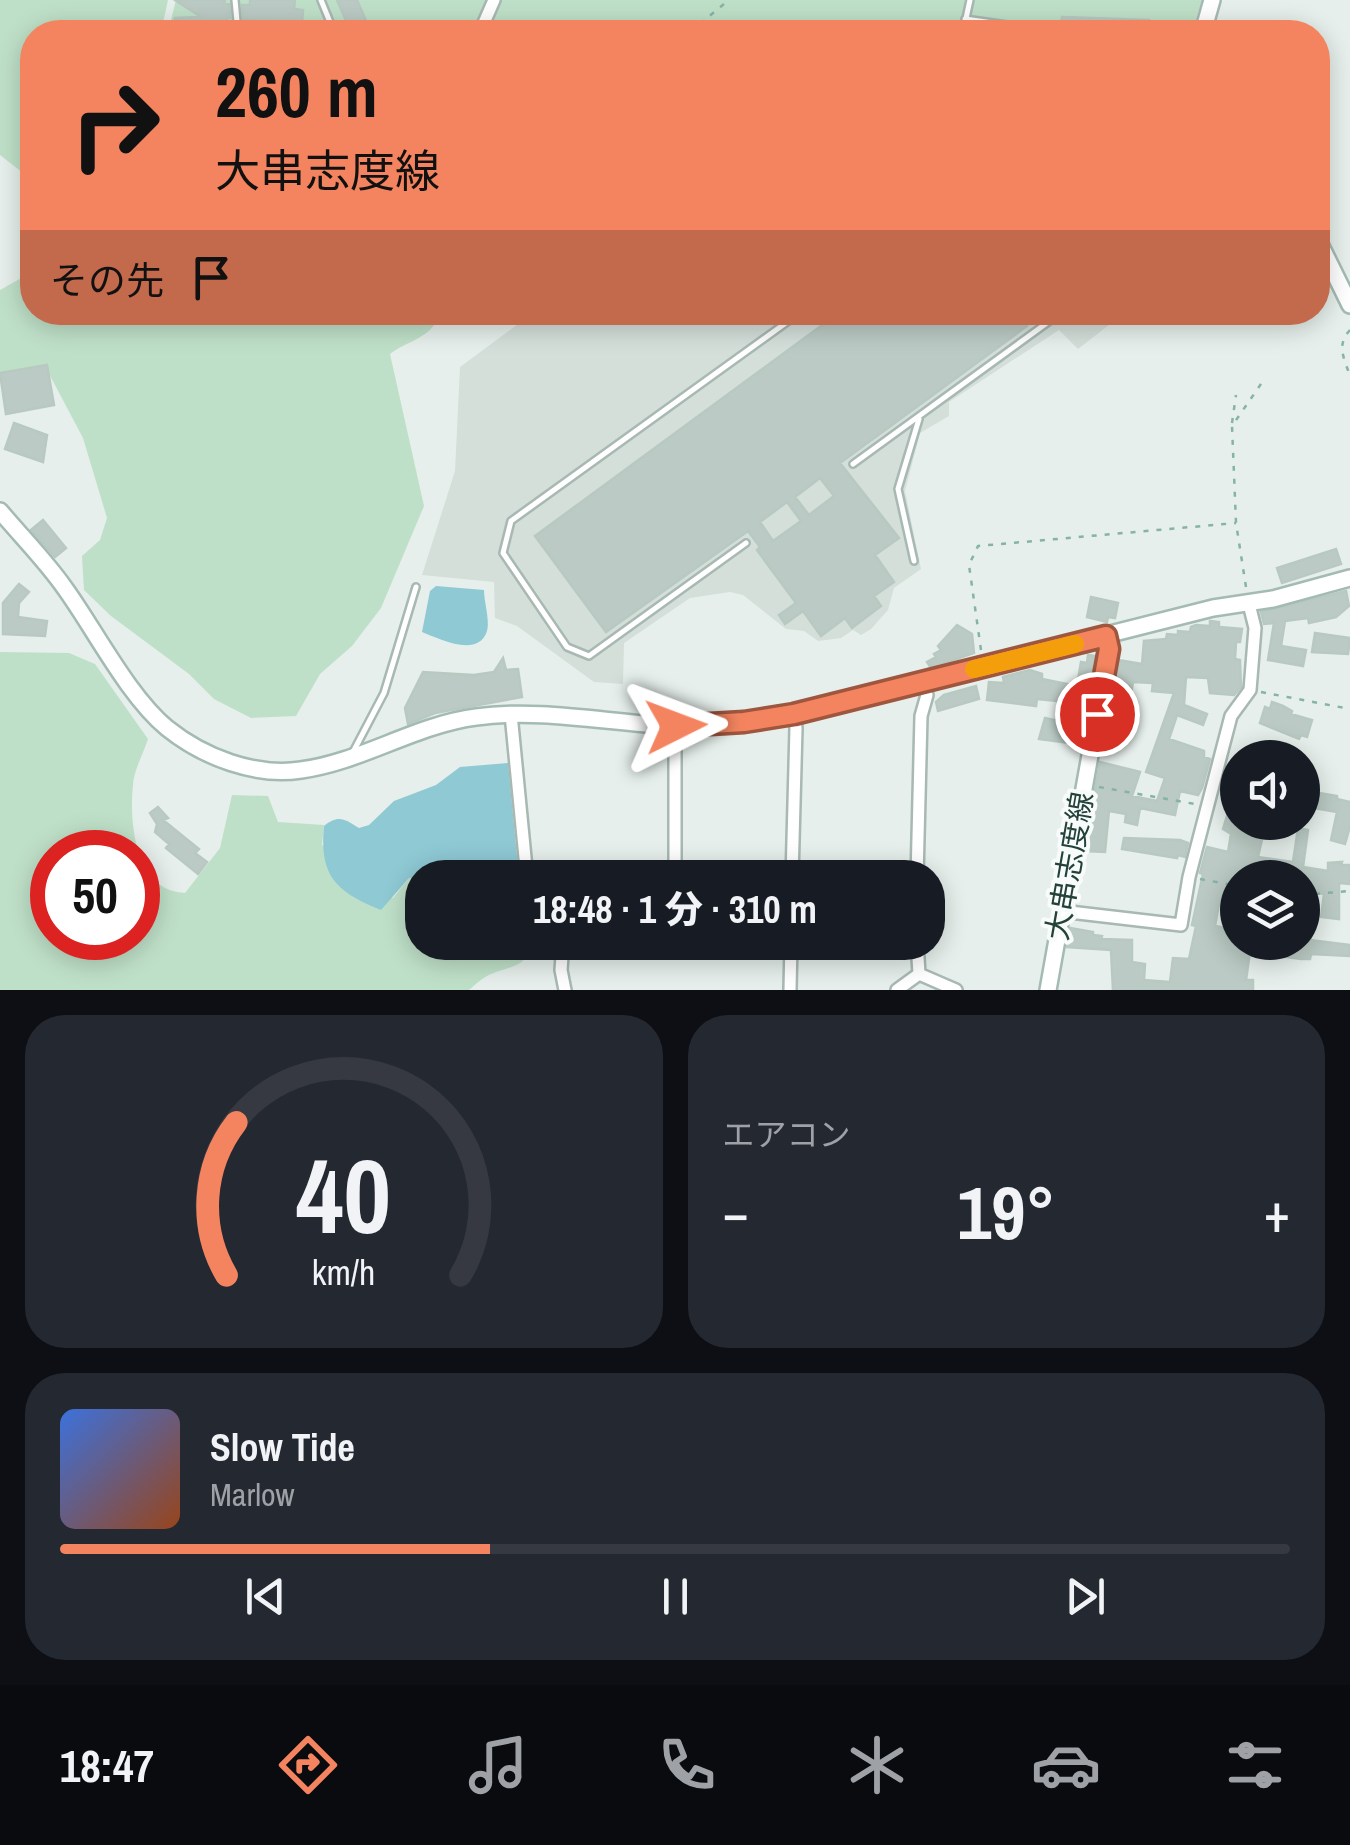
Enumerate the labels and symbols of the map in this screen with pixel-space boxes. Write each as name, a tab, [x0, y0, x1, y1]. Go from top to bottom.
pin	[1055, 672, 1140, 757]
position arrow	[624, 674, 728, 778]
street label: 大串志度線	[1036, 789, 1102, 943]
speed limit sign: 50	[30, 830, 160, 960]

